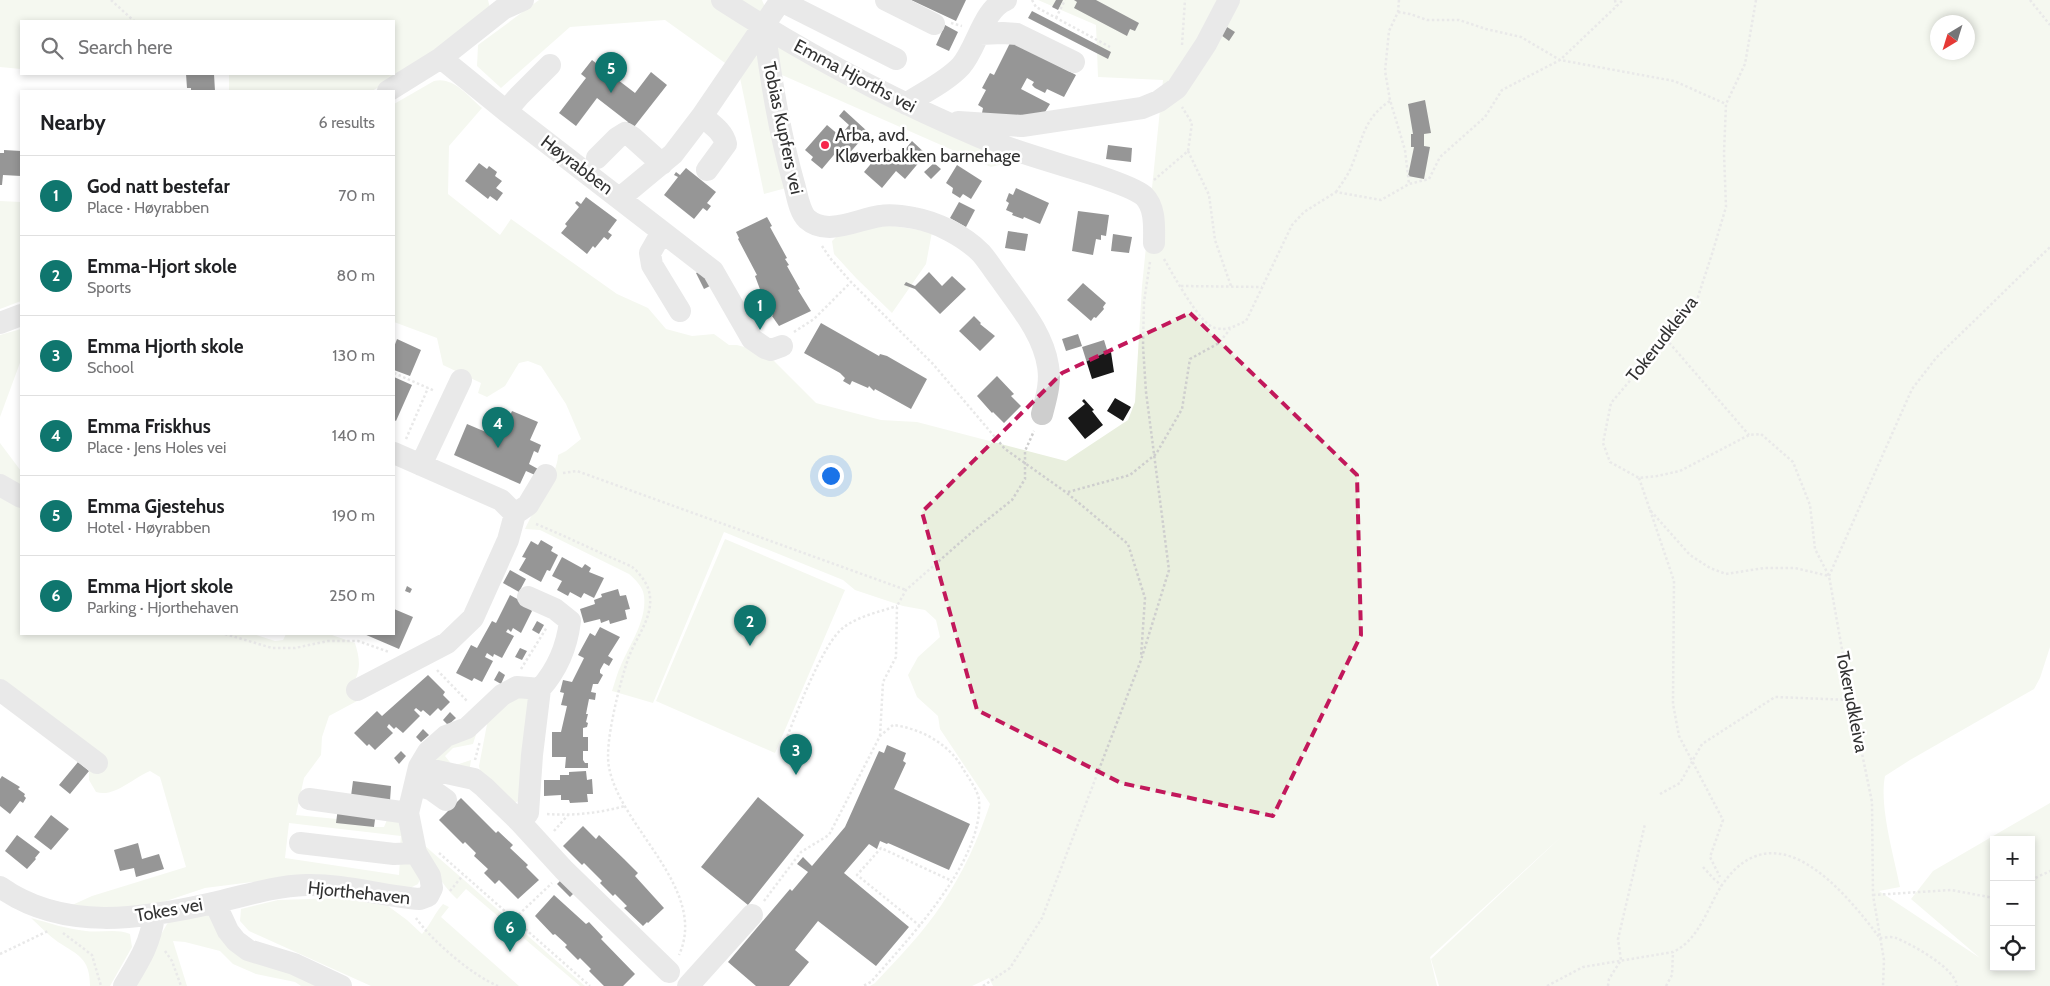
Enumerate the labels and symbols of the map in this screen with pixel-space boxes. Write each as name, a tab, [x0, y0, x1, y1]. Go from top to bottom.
north arrow	[1930, 15, 1975, 60]
street label: Emma Hjorths vei	[790, 35, 920, 117]
pin: 5	[595, 52, 627, 93]
street label: Tobias Kupfers vei	[758, 60, 808, 196]
place label: Arba, avd. Kløverbakken barnehage	[835, 124, 1021, 167]
street label: Høyrabben	[537, 131, 617, 199]
marker: Arba, avd. Kløverbakken barnehage	[819, 139, 831, 151]
pin: 1	[744, 289, 776, 330]
street label: Tokerudkleiva	[1622, 291, 1703, 386]
pin: 4	[482, 407, 514, 448]
your location	[818, 463, 844, 489]
pin: 2	[734, 605, 766, 646]
street label: Tokerudkleiva	[1831, 649, 1873, 755]
pin: 3	[780, 734, 812, 775]
street label: Hjorthehaven	[307, 877, 411, 909]
street label: Tokes vei	[134, 893, 204, 927]
pin: 6	[494, 911, 526, 952]

